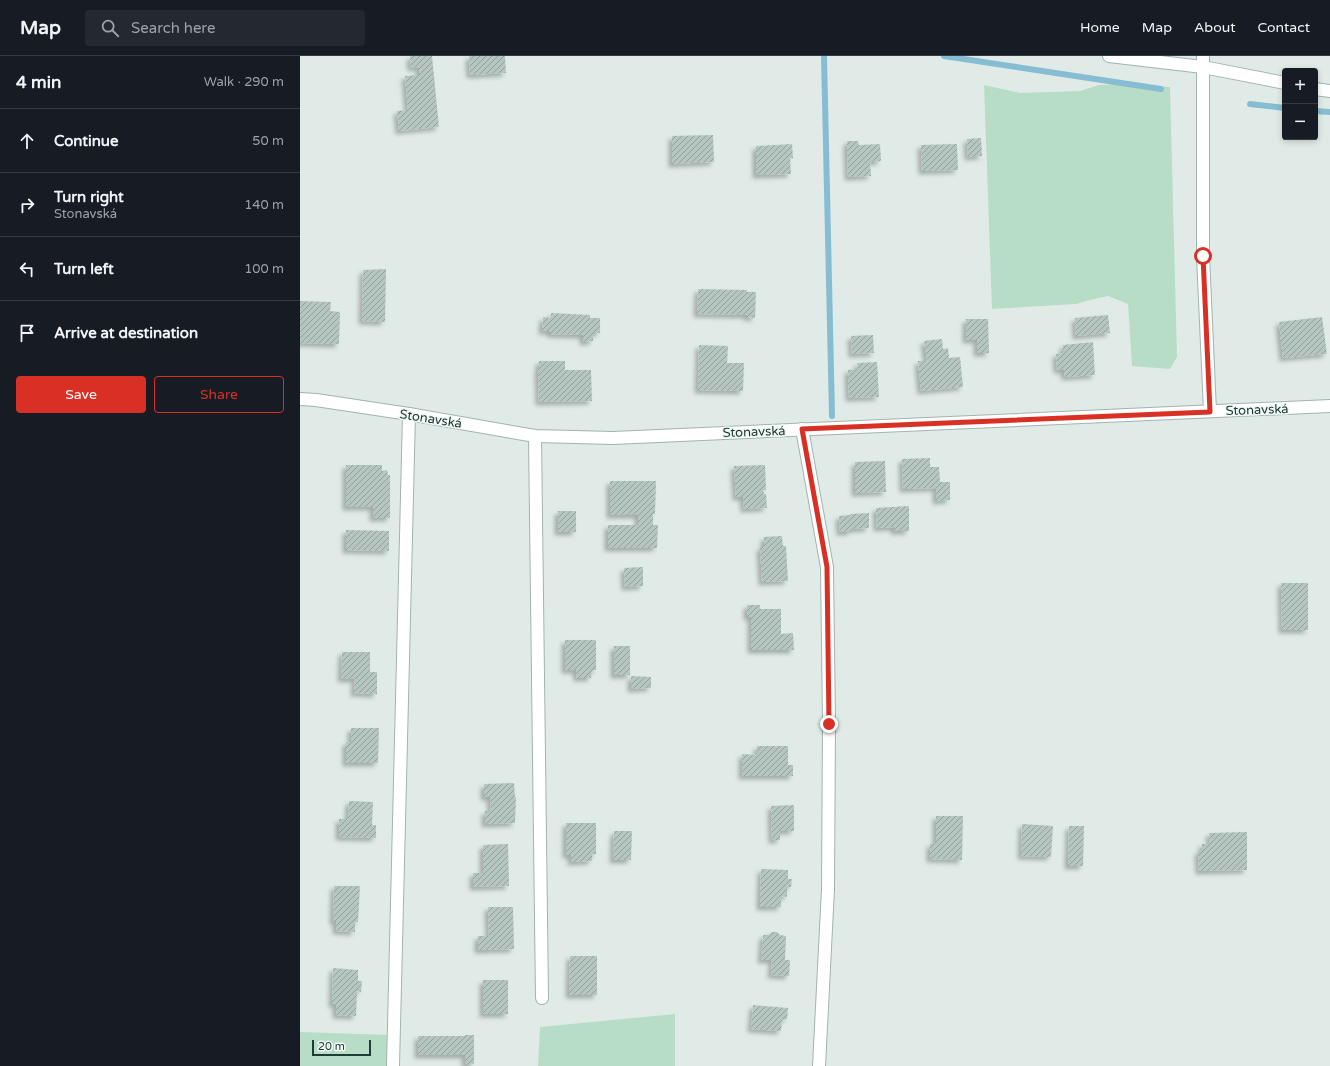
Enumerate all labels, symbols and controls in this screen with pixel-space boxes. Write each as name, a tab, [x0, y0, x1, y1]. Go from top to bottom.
search box	[85, 10, 365, 46]
text: Map	[20, 17, 61, 39]
icon: search	[99, 17, 121, 39]
text: Search here	[131, 19, 215, 37]
text: Home	[1080, 19, 1120, 36]
text: Map	[1142, 19, 1172, 36]
text: About	[1194, 19, 1236, 36]
text: Contact	[1258, 19, 1310, 36]
map controls	[1282, 68, 1318, 140]
button: +	[1282, 68, 1318, 104]
text: 4 min	[16, 72, 61, 93]
text: Walk · 290 m	[204, 74, 284, 90]
button: −	[1282, 104, 1318, 140]
icon: ahead	[16, 130, 38, 152]
text: Continue	[54, 132, 118, 150]
text: 50 m	[252, 133, 284, 149]
text: Turn right	[54, 188, 124, 206]
icon: right	[16, 194, 38, 216]
text: 140 m	[244, 197, 284, 213]
text: Stonavská	[54, 206, 117, 222]
route start	[1194, 247, 1212, 265]
icon: left	[16, 258, 38, 280]
text: Turn left	[54, 260, 114, 278]
text: 100 m	[244, 261, 284, 277]
icon: arrive	[16, 322, 38, 344]
text: Arrive at destination	[54, 324, 198, 342]
button: Save	[16, 376, 146, 413]
button: Share	[154, 376, 284, 413]
street label: Stonavská	[1225, 401, 1289, 419]
street label: Stonavská	[398, 406, 463, 432]
street label: Stonavská	[722, 423, 786, 441]
route end	[820, 715, 838, 733]
scale bar	[312, 1038, 371, 1057]
text: 20 m	[318, 1040, 345, 1053]

